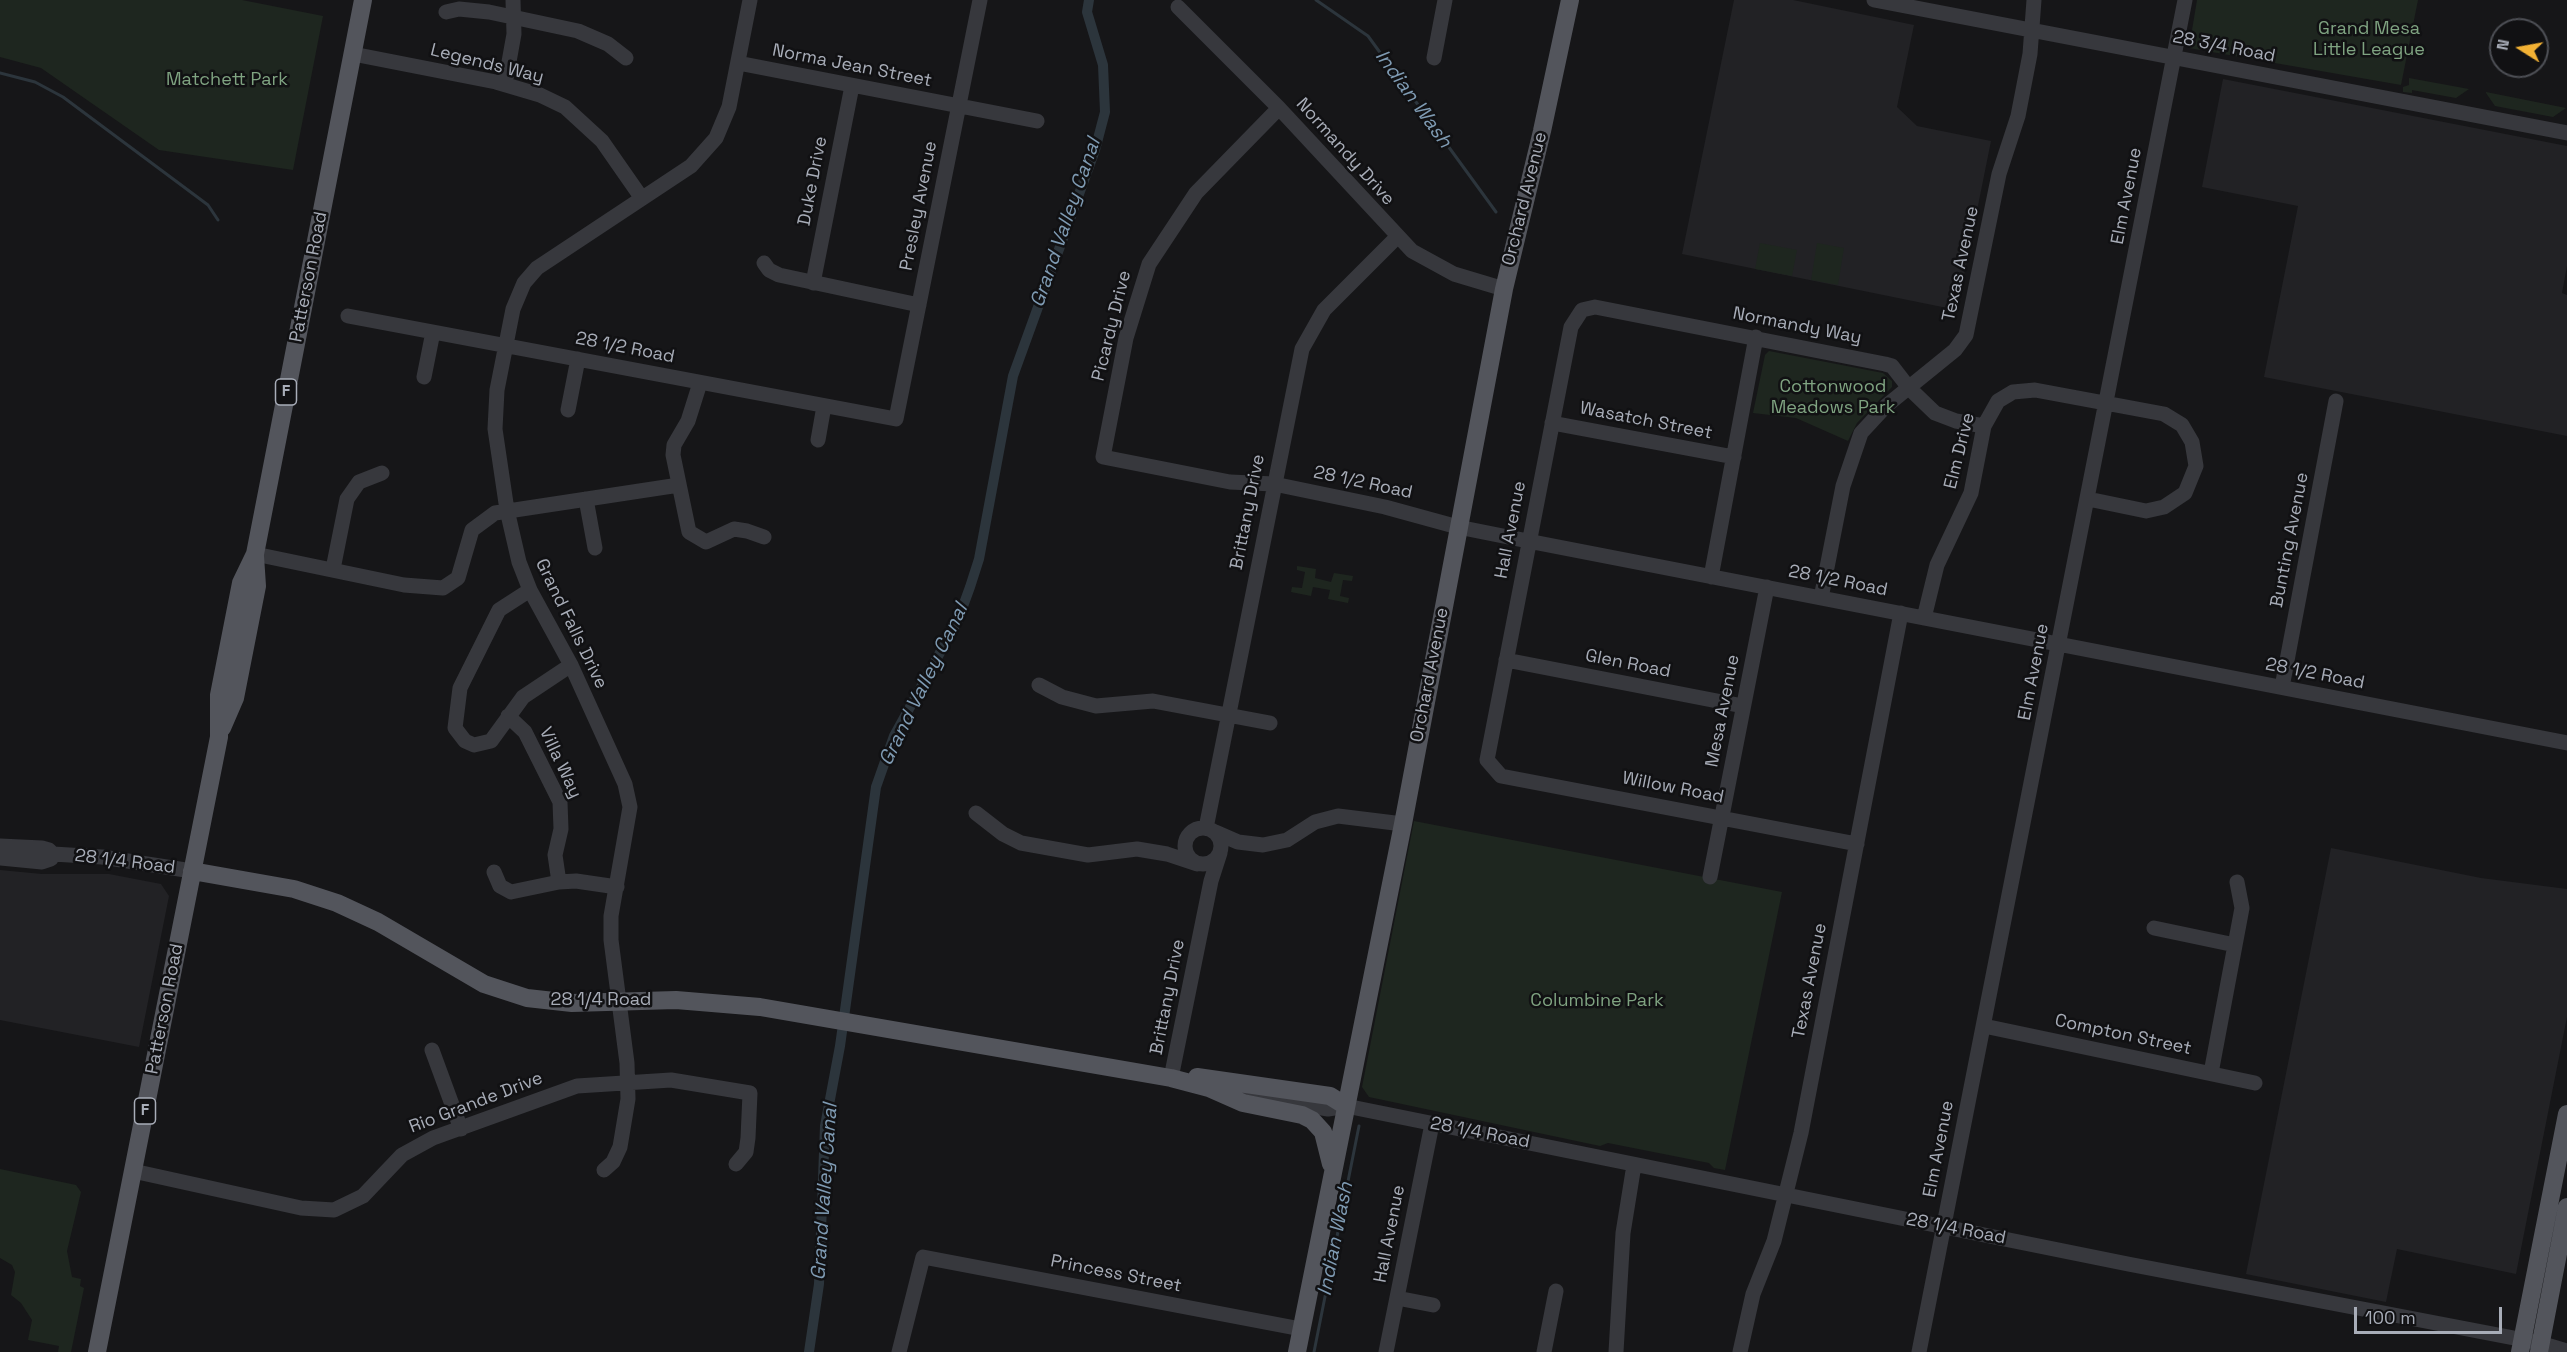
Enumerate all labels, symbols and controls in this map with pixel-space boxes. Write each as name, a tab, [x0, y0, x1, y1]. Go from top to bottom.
park label: Grand Mesa Little League	[2313, 18, 2425, 60]
north arrow	[2489, 18, 2549, 78]
street label: 28 3/4 Road	[2171, 26, 2277, 68]
text: N	[2491, 38, 2514, 52]
street label: Legends Way	[428, 39, 546, 89]
street label: Norma Jean Street	[770, 40, 934, 92]
water label: Indian Wash	[1369, 45, 1457, 153]
park label: Matchett Park	[166, 69, 288, 91]
street label: Normandy Drive	[1291, 94, 1399, 210]
street label: Orchard Avenue	[1498, 130, 1552, 268]
street label: Duke Drive	[794, 134, 832, 228]
water label: Grand Valley Canal	[1026, 135, 1106, 311]
street label: Presley Avenue	[896, 139, 942, 273]
street label: Elm Avenue	[2107, 146, 2147, 246]
street label: Texas Avenue	[1938, 204, 1984, 324]
street label: Patterson Road	[286, 210, 332, 344]
street label: Picardy Drive	[1088, 268, 1136, 384]
street label: Normandy Way	[1731, 303, 1863, 349]
street label: 28 1/2 Road	[574, 328, 676, 368]
park label: Cottonwood Meadows Park	[1771, 376, 1895, 418]
road number: F	[276, 379, 296, 405]
street label: Wasatch Street	[1578, 398, 1714, 444]
street label: Elm Drive	[1940, 411, 1980, 491]
street label: Brittany Drive	[1226, 452, 1270, 572]
street label: 28 1/2 Road	[1312, 462, 1414, 504]
street label: Bunting Avenue	[2266, 471, 2314, 609]
street label: Hall Avenue	[1491, 479, 1531, 581]
street label: Grand Falls Drive	[530, 555, 612, 693]
street label: 28 1/2 Road	[1787, 561, 1889, 601]
water label: Grand Valley Canal	[874, 600, 974, 770]
street label: Orchard Avenue	[1406, 606, 1454, 744]
street label: Elm Avenue	[2014, 622, 2054, 722]
street label: Glen Road	[1583, 645, 1673, 683]
street label: Mesa Avenue	[1702, 653, 1744, 769]
street label: 28 1/2 Road	[2264, 654, 2366, 694]
street label: Villa Way	[534, 724, 586, 802]
street label: Willow Road	[1620, 768, 1726, 808]
street label: 28 1/4 Road	[74, 845, 176, 879]
street label: Texas Avenue	[1788, 921, 1832, 1041]
street label: Brittany Drive	[1146, 937, 1190, 1057]
street label: Patterson Road	[142, 942, 188, 1076]
street label: 28 1/4 Road	[551, 989, 651, 1011]
park label: Columbine Park	[1530, 990, 1664, 1012]
street label: Compton Street	[2053, 1010, 2193, 1060]
street label: Rio Grande Drive	[406, 1068, 546, 1138]
road number: F	[134, 1098, 156, 1124]
street label: Elm Avenue	[1919, 1099, 1959, 1199]
water label: Grand Valley Canal	[807, 1103, 843, 1281]
street label: 28 1/4 Road	[1428, 1113, 1532, 1153]
water label: Indian Wash	[1313, 1180, 1359, 1298]
street label: Hall Avenue	[1370, 1183, 1410, 1285]
street label: 28 1/4 Road	[1904, 1209, 2008, 1249]
street label: Princess Street	[1049, 1251, 1183, 1297]
scale bar	[2357, 1295, 2506, 1333]
text: 100 m	[2365, 1306, 2416, 1329]

